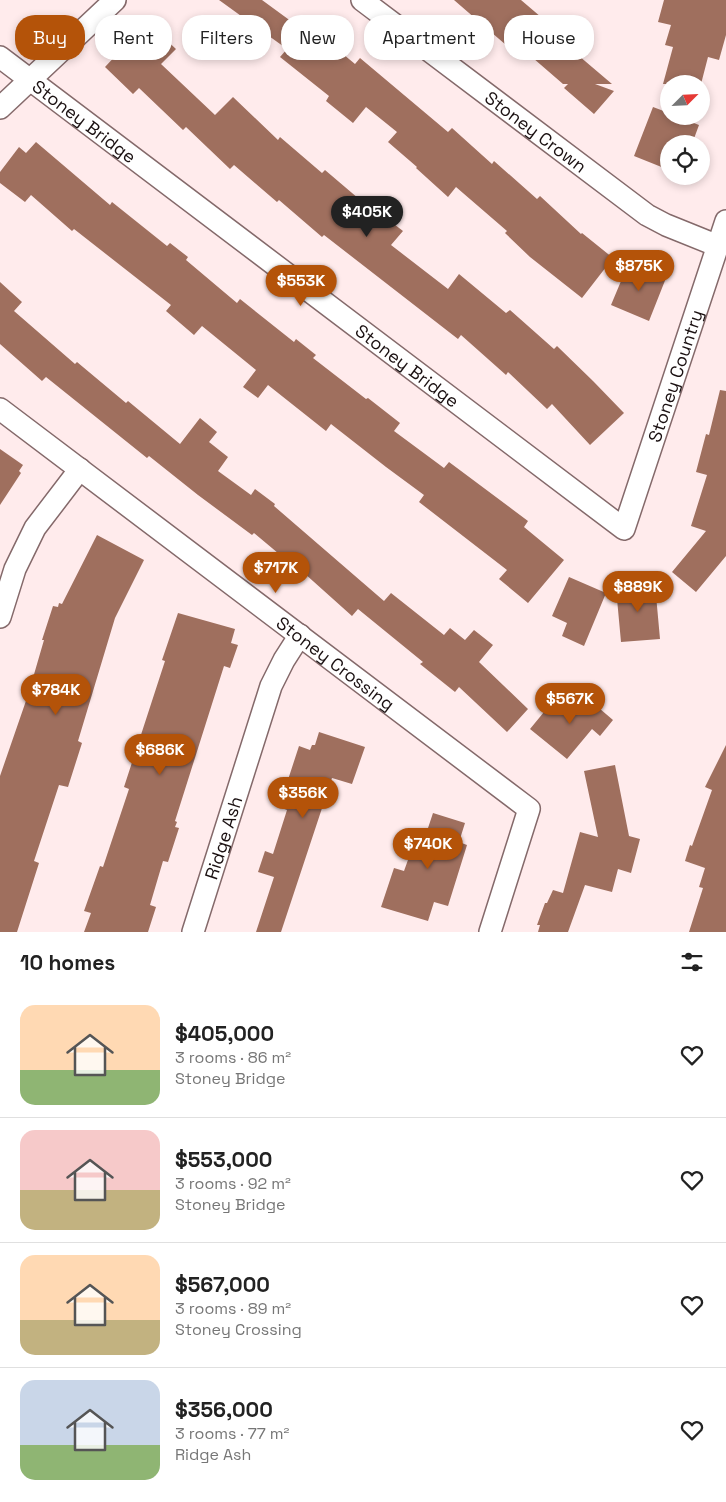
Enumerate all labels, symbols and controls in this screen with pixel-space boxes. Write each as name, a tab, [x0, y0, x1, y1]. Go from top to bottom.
chip: Buy	[15, 15, 85, 60]
chip: Rent	[95, 15, 172, 60]
chip: Filters	[182, 15, 271, 60]
chip: New	[281, 15, 354, 60]
chip: Apartment	[364, 15, 494, 60]
chip: House	[504, 15, 594, 60]
street label: Stoney Bridge	[28, 74, 141, 168]
north arrow	[660, 75, 710, 125]
map controls	[660, 75, 710, 185]
street label: Stoney Crown	[480, 85, 592, 177]
button: locate	[660, 135, 710, 185]
pin: $405K	[332, 196, 402, 238]
text: $405K	[342, 201, 392, 222]
pin: $875K	[604, 250, 674, 292]
text: $875K	[615, 255, 663, 276]
pin: $553K	[266, 264, 336, 307]
text: $553K	[277, 270, 325, 291]
street label: Stoney Country	[642, 306, 707, 445]
street label: Stoney Bridge	[351, 319, 464, 412]
pin: $717K	[241, 552, 311, 594]
text: $717K	[254, 557, 298, 578]
pin: $889K	[603, 570, 673, 613]
text: $889K	[614, 576, 662, 597]
street label: Stoney Crossing	[272, 611, 400, 715]
pin: $784K	[21, 674, 91, 716]
text: $784K	[32, 679, 80, 700]
pin: $567K	[535, 682, 605, 725]
text: $567K	[546, 688, 594, 709]
pin: $686K	[125, 734, 195, 776]
text: $686K	[135, 739, 185, 760]
pin: $356K	[268, 776, 338, 819]
text: $356K	[279, 782, 327, 803]
street label: Ridge Ash	[199, 793, 247, 882]
pin: $740K	[393, 828, 463, 870]
text: $740K	[404, 833, 452, 854]
icon: filters	[678, 948, 706, 976]
text: 10 homes	[20, 949, 115, 976]
text: $405,000	[175, 1020, 274, 1047]
icon: home	[60, 1025, 120, 1085]
icon: heart	[678, 1041, 706, 1069]
text: 3 rooms · 86 m²	[175, 1047, 291, 1068]
text: Stoney Bridge	[175, 1068, 286, 1089]
text: $553,000	[175, 1146, 272, 1173]
icon: home	[60, 1150, 120, 1210]
icon: heart	[678, 1166, 706, 1194]
text: 3 rooms · 92 m²	[175, 1173, 291, 1194]
text: Stoney Bridge	[175, 1194, 286, 1215]
text: $567,000	[175, 1271, 270, 1298]
icon: home	[60, 1275, 120, 1335]
icon: heart	[678, 1291, 706, 1319]
text: 3 rooms · 89 m²	[175, 1298, 291, 1319]
text: Stoney Crossing	[175, 1319, 302, 1340]
text: $356,000	[175, 1396, 273, 1423]
icon: home	[60, 1400, 120, 1460]
icon: heart	[678, 1416, 706, 1444]
text: 3 rooms · 77 m²	[175, 1423, 289, 1444]
text: Ridge Ash	[175, 1444, 251, 1465]

